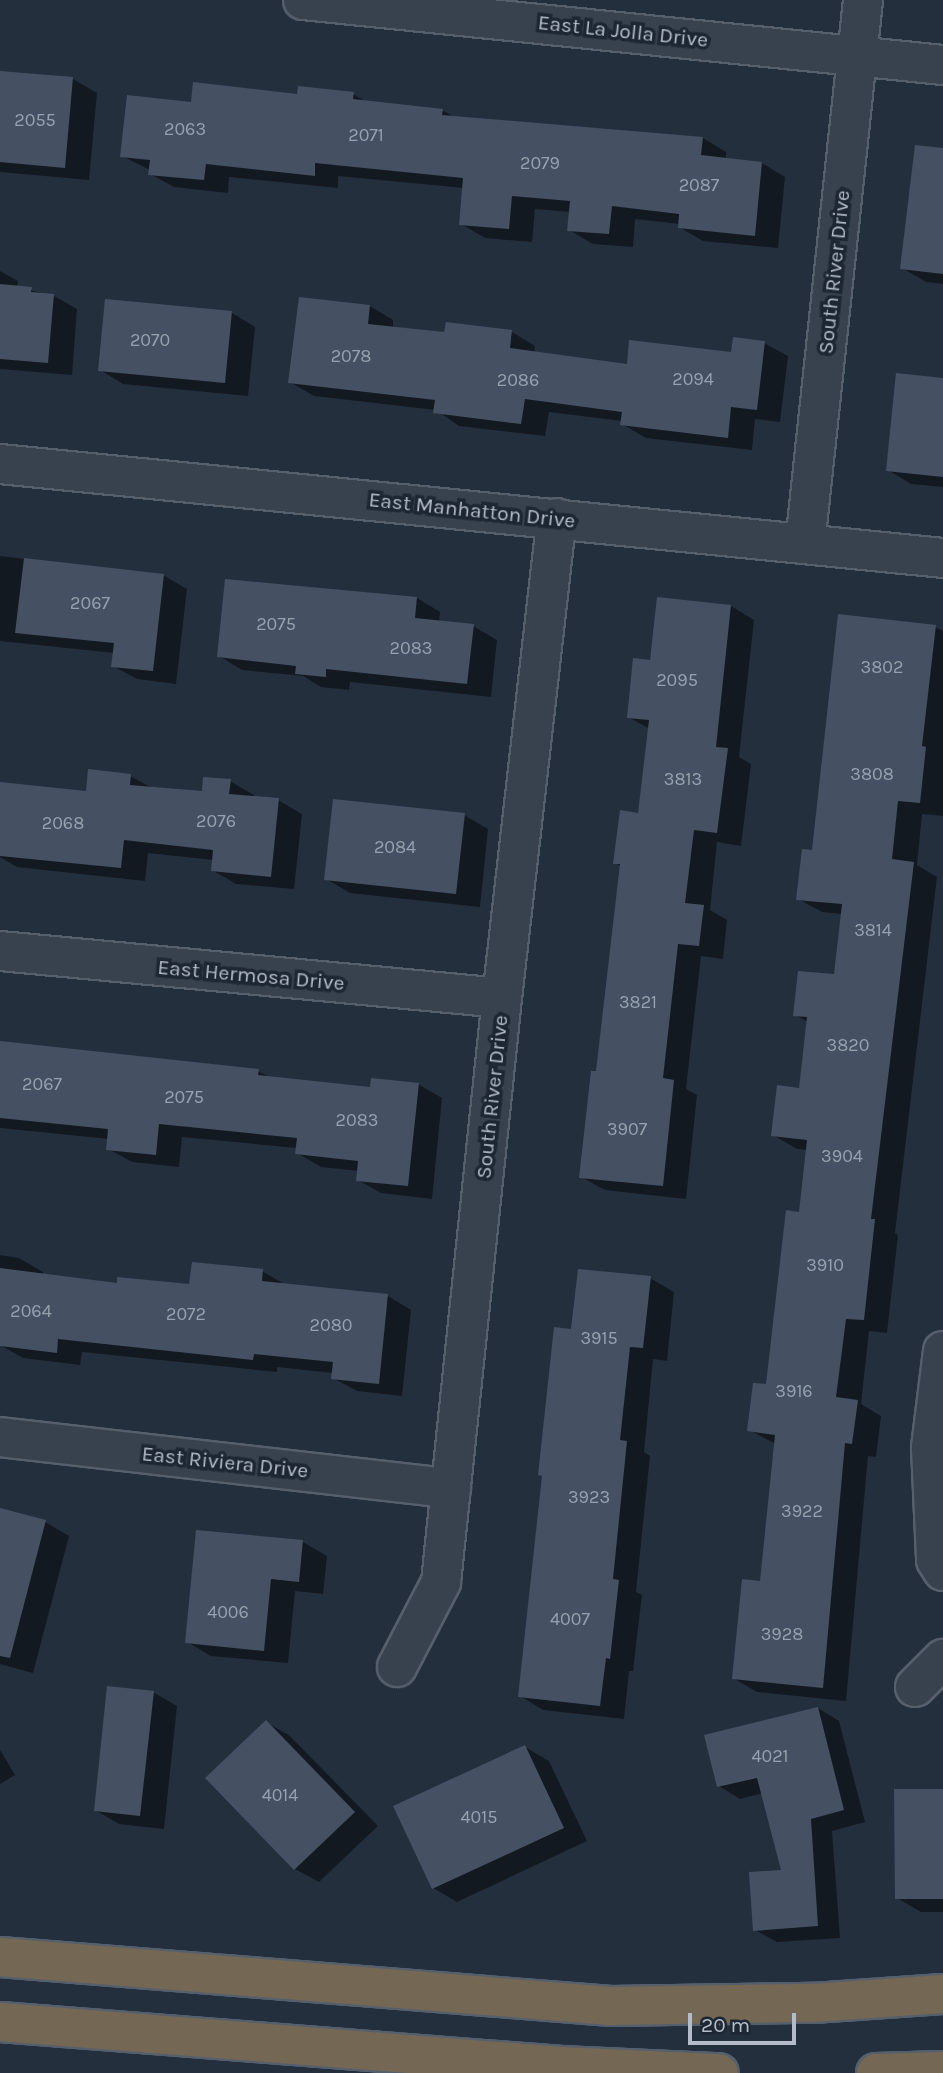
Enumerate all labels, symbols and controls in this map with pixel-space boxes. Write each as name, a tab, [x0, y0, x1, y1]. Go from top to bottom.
street label: East La Jolla Drive	[537, 10, 709, 52]
house number: 2055	[14, 109, 56, 131]
house number: 2063	[164, 118, 206, 140]
house number: 2071	[348, 124, 384, 146]
house number: 2079	[520, 152, 560, 174]
house number: 2087	[679, 174, 719, 196]
street label: South River Drive	[813, 189, 855, 355]
house number: 2070	[130, 329, 170, 351]
house number: 2078	[331, 345, 371, 367]
house number: 2094	[672, 368, 714, 390]
house number: 2086	[497, 369, 539, 391]
street label: East Manhatton Drive	[367, 487, 577, 533]
house number: 2067	[70, 592, 110, 614]
house number: 2075	[256, 613, 296, 635]
house number: 2083	[390, 637, 432, 659]
house number: 3802	[861, 656, 903, 678]
house number: 2095	[656, 669, 698, 691]
house number: 3808	[850, 763, 894, 785]
house number: 3813	[664, 768, 702, 790]
house number: 2076	[196, 810, 236, 832]
house number: 2068	[42, 812, 84, 834]
house number: 2084	[374, 836, 416, 858]
house number: 3814	[854, 919, 892, 941]
street label: East Hermosa Drive	[157, 954, 345, 996]
house number: 3821	[619, 991, 657, 1013]
street label: South River Drive	[471, 1014, 513, 1180]
house number: 3820	[827, 1034, 869, 1056]
house number: 2067	[22, 1073, 62, 1095]
house number: 2075	[164, 1086, 204, 1108]
house number: 2083	[336, 1109, 378, 1131]
house number: 3907	[607, 1118, 647, 1140]
house number: 3904	[821, 1145, 863, 1167]
house number: 3910	[806, 1254, 844, 1276]
house number: 2064	[10, 1300, 52, 1322]
house number: 2072	[166, 1303, 206, 1325]
house number: 2080	[310, 1314, 352, 1336]
house number: 3915	[580, 1327, 618, 1349]
house number: 3916	[775, 1380, 813, 1402]
street label: East Riviera Drive	[141, 1441, 309, 1483]
house number: 3923	[568, 1486, 610, 1508]
house number: 3922	[781, 1500, 823, 1522]
house number: 4006	[207, 1601, 249, 1623]
house number: 4007	[550, 1608, 590, 1630]
house number: 3928	[761, 1623, 803, 1645]
house number: 4021	[751, 1745, 789, 1767]
house number: 4014	[262, 1784, 298, 1806]
house number: 4015	[461, 1806, 497, 1828]
scale bar	[691, 2000, 800, 2044]
text: 20 m	[701, 2013, 750, 2037]

